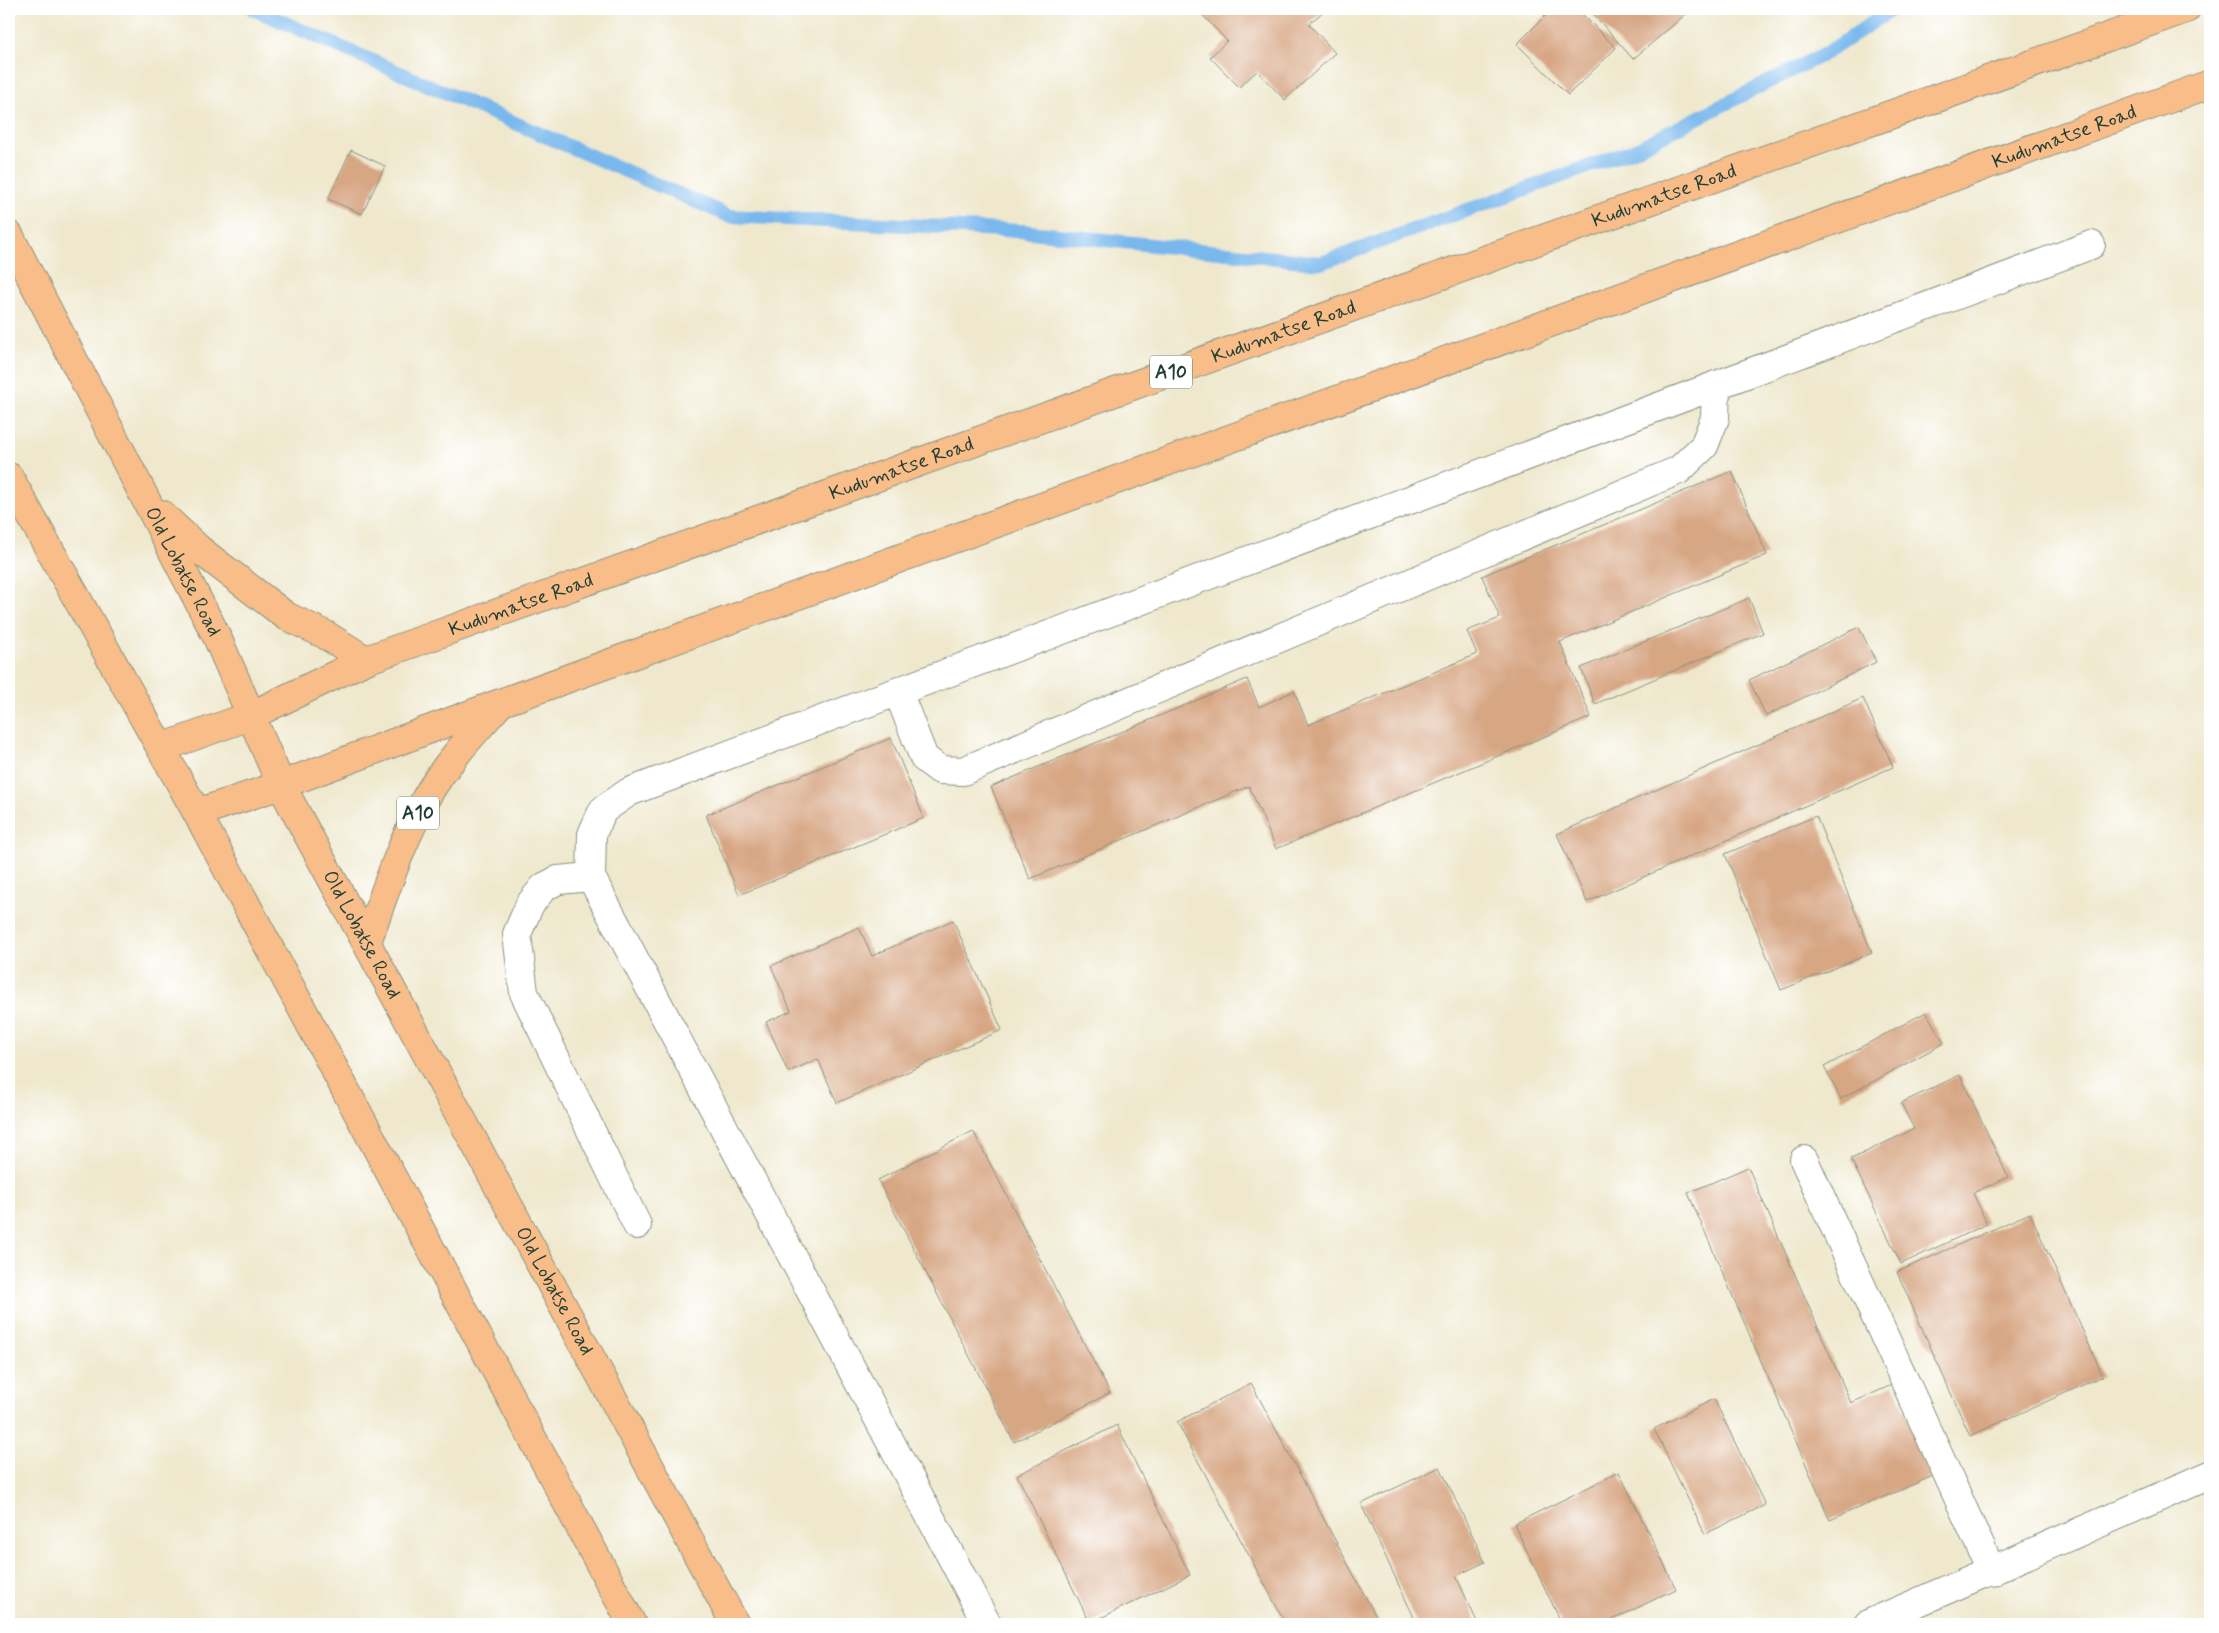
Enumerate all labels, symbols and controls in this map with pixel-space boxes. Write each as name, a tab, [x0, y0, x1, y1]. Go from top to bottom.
street label: Kudumatse Road	[1988, 98, 2140, 175]
street label: Kudumatse Road	[1588, 157, 1740, 234]
street label: Kudumatse Road	[1208, 293, 1360, 370]
road number: A10	[1150, 356, 1192, 388]
street label: Kudumatse Road	[825, 430, 977, 507]
street label: Old Lobatse Road	[138, 502, 228, 641]
street label: Kudumatse Road	[445, 566, 597, 643]
road number: A10	[397, 796, 439, 830]
street label: Old Lobatse Road	[316, 865, 408, 1004]
street label: Old Lobatse Road	[509, 1222, 601, 1360]

